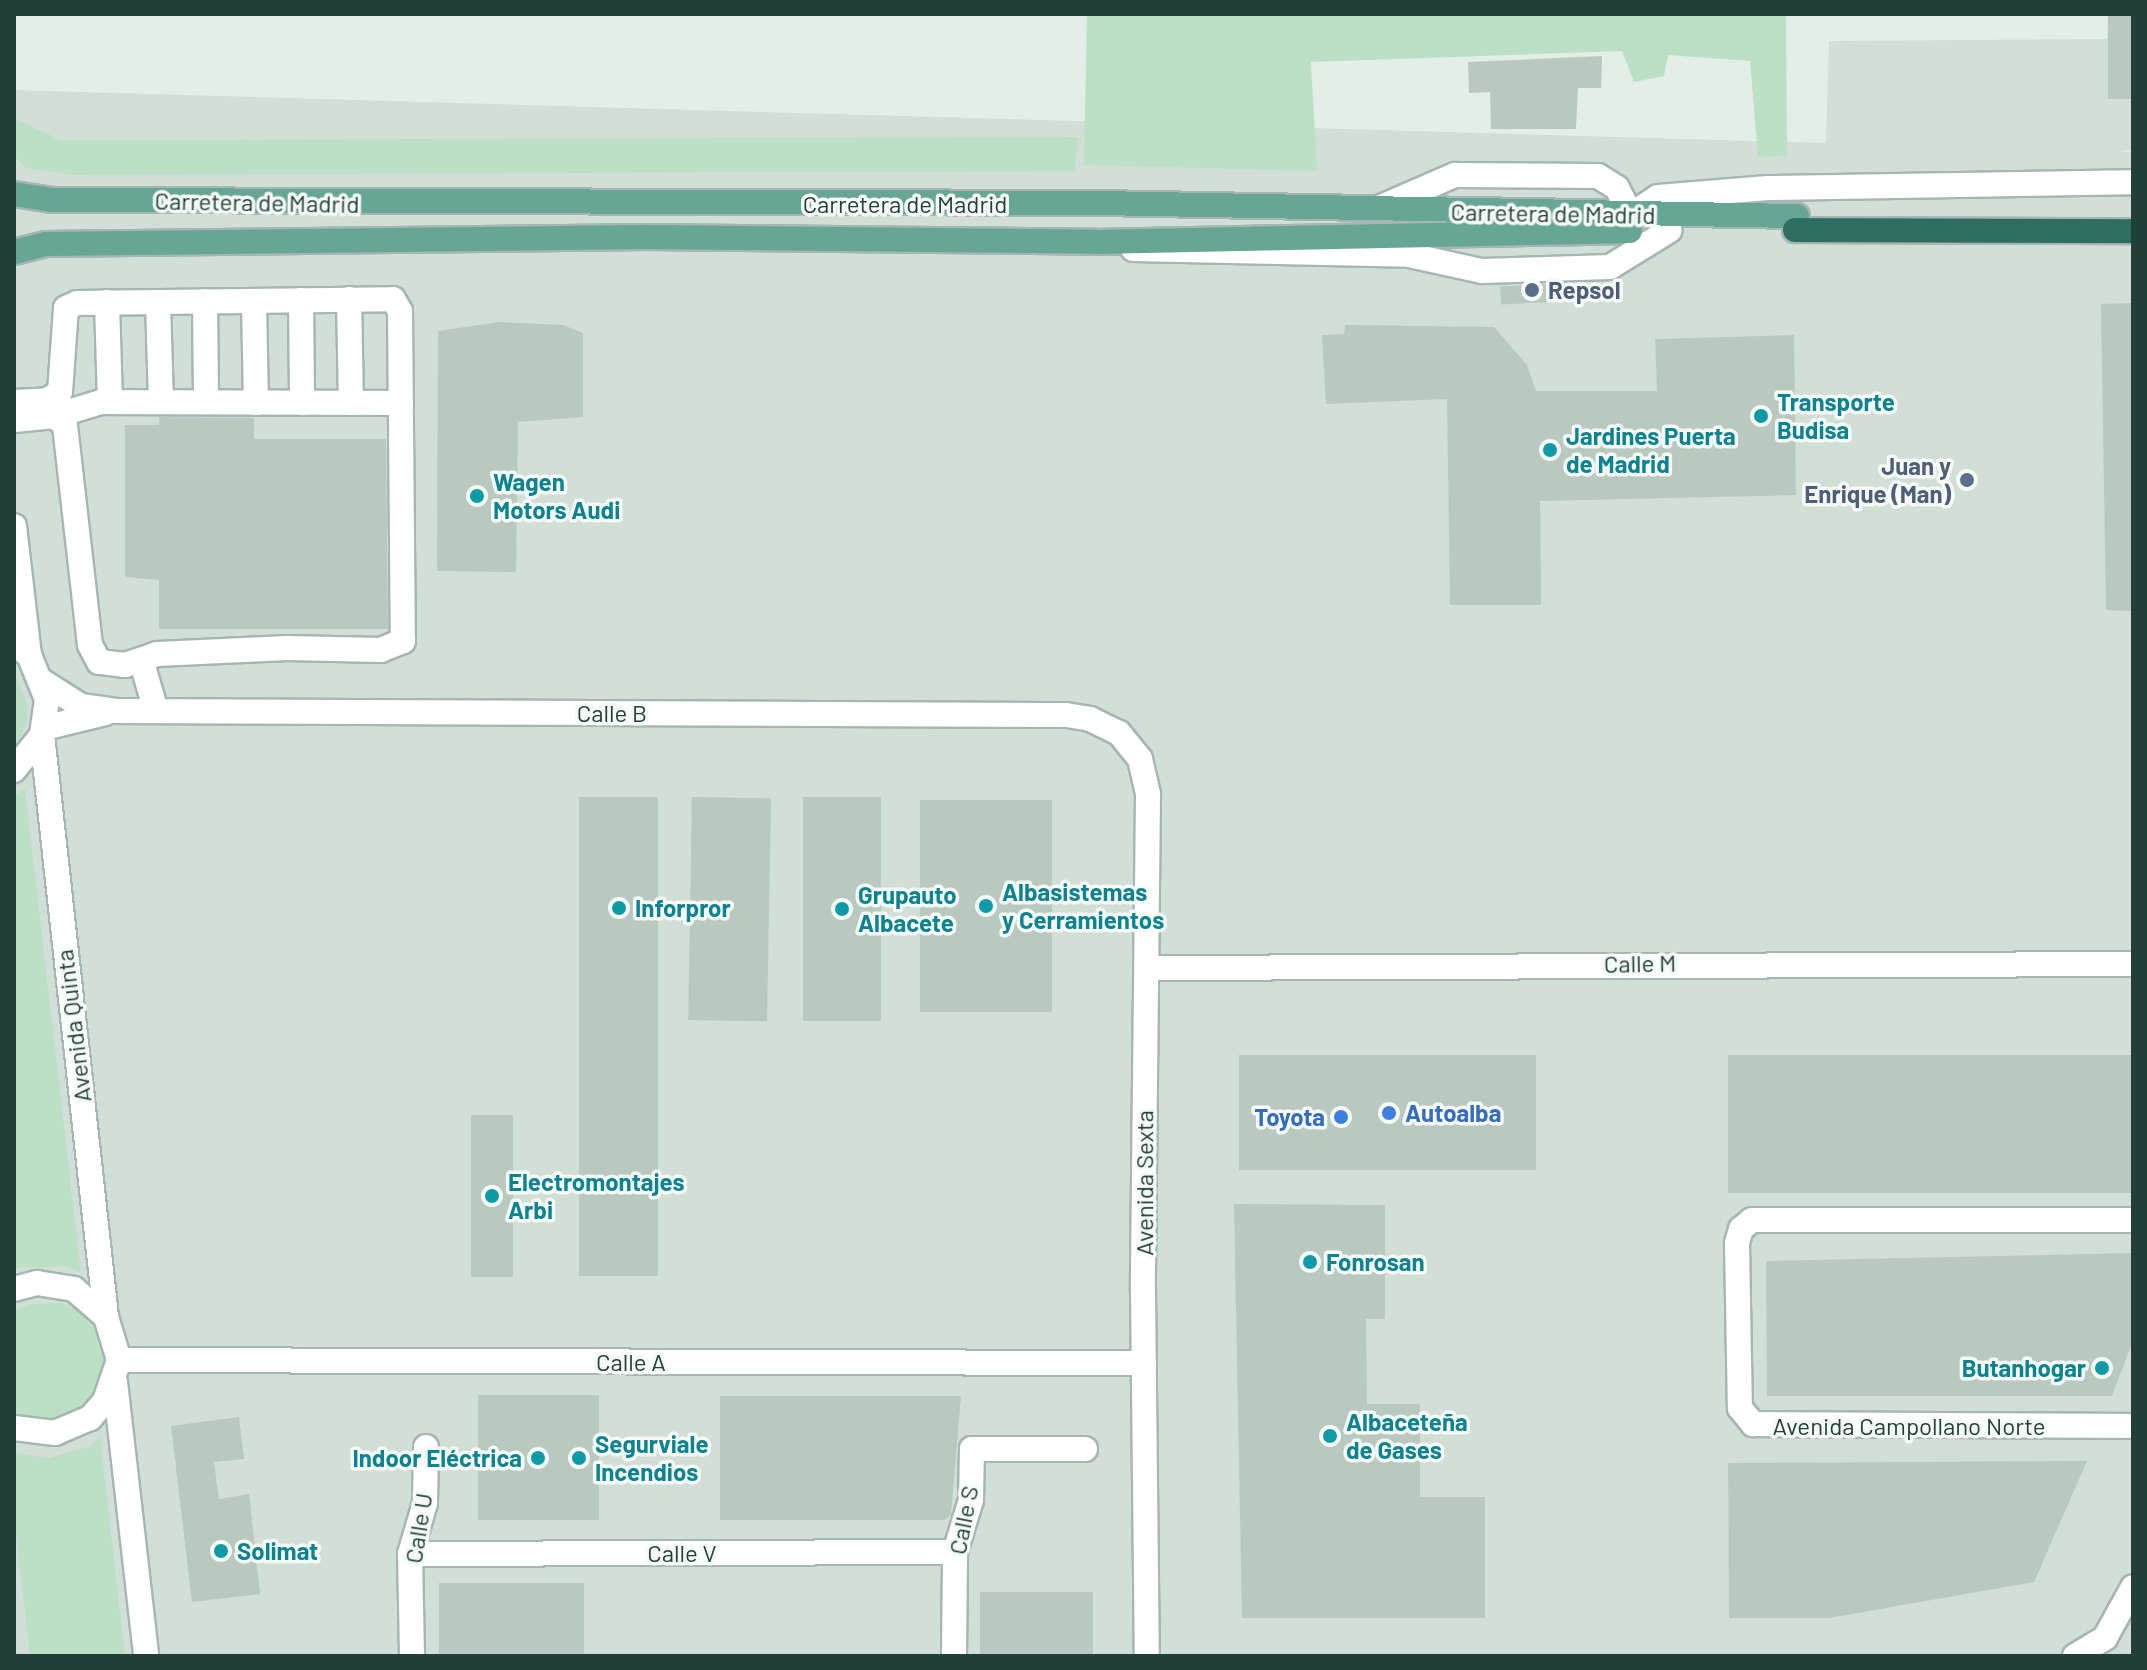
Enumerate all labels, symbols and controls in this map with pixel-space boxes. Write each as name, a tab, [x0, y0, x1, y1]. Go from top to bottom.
street label: Carretera de Madrid	[154, 186, 360, 218]
street label: Carretera de Madrid	[803, 190, 1007, 218]
street label: Carretera de Madrid	[1450, 197, 1656, 229]
place label: Repsol	[1548, 276, 1621, 304]
marker: Repsol	[1523, 281, 1541, 299]
place label: Transporte Budisa	[1777, 388, 1895, 444]
marker: Transporte Budisa	[1752, 407, 1770, 425]
place label: Jardines Puerta de Madrid	[1566, 422, 1736, 478]
marker: Jardines Puerta de Madrid	[1541, 441, 1559, 459]
place label: Juan y Enrique (Man)	[1804, 452, 1951, 508]
place label: Wagen Motors Audi	[493, 468, 620, 524]
marker: Juan y Enrique (Man)	[1958, 471, 1976, 489]
marker: Wagen Motors Audi	[468, 487, 486, 505]
street label: Calle B	[577, 699, 647, 727]
place label: Albasistemas y Cerramientos	[1002, 878, 1164, 934]
place label: Grupauto Albacete	[858, 881, 957, 937]
place label: Inforpror	[635, 894, 731, 922]
marker: Albasistemas y Cerramientos	[977, 897, 995, 915]
marker: Inforpror	[610, 899, 628, 917]
marker: Grupauto Albacete	[833, 900, 851, 918]
street label: Avenida Quinta	[49, 948, 97, 1104]
street label: Calle M	[1604, 948, 1676, 978]
place label: Autoalba	[1405, 1099, 1501, 1127]
place label: Toyota	[1254, 1103, 1325, 1131]
marker: Autoalba	[1380, 1104, 1398, 1122]
marker: Toyota	[1332, 1108, 1350, 1126]
street label: Avenida Sexta	[1130, 1110, 1158, 1256]
place label: Electromontajes Arbi	[508, 1168, 685, 1224]
marker: Electromontajes Arbi	[483, 1187, 501, 1205]
place label: Fonrosan	[1326, 1248, 1425, 1276]
marker: Fonrosan	[1301, 1253, 1319, 1271]
street label: Calle A	[596, 1348, 666, 1376]
place label: Butanhogar	[1962, 1354, 2086, 1382]
marker: Butanhogar	[2093, 1359, 2111, 1377]
place label: Albaceteña de Gases	[1346, 1408, 1468, 1464]
street label: Avenida Campollano Norte	[1772, 1412, 2046, 1440]
marker: Albaceteña de Gases	[1321, 1427, 1339, 1445]
place label: Segurviale Incendios	[595, 1430, 708, 1486]
place label: Indoor Eléctrica	[353, 1444, 522, 1472]
marker: Indoor Eléctrica	[529, 1449, 547, 1467]
marker: Segurviale Incendios	[570, 1449, 588, 1467]
street label: Calle S	[942, 1483, 984, 1557]
street label: Calle U	[398, 1491, 438, 1565]
place label: Solimat	[237, 1537, 318, 1565]
street label: Calle V	[647, 1539, 717, 1567]
marker: Solimat	[212, 1542, 230, 1560]

